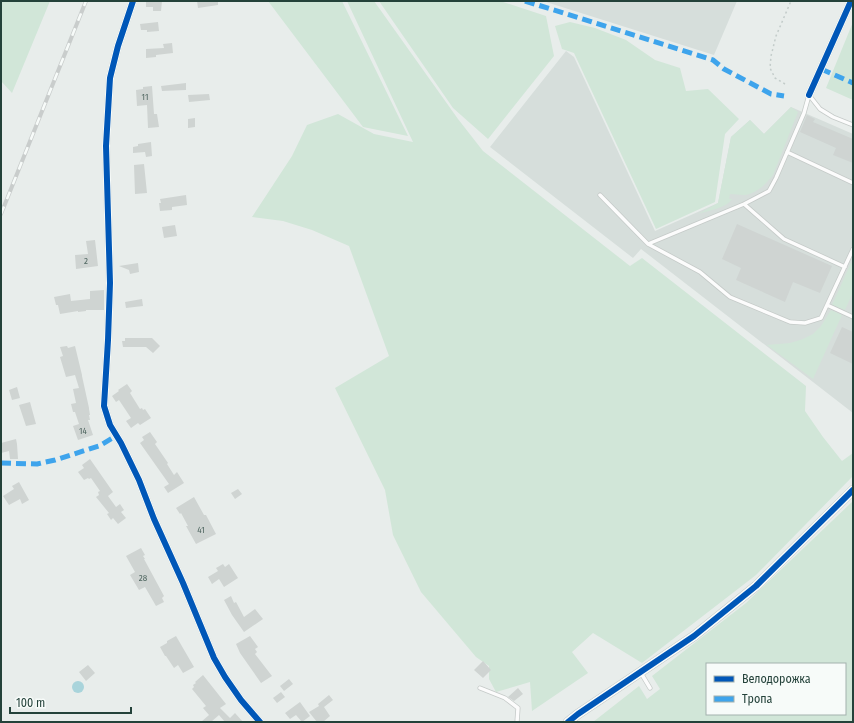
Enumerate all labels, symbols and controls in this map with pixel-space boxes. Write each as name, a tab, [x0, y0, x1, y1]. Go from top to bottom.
house number: 11	[142, 92, 148, 102]
house number: 2	[84, 256, 88, 266]
house number: 14	[79, 426, 88, 436]
house number: 41	[197, 525, 205, 535]
house number: 28	[139, 573, 148, 583]
legend	[706, 663, 846, 715]
text: Велодорожка	[742, 672, 811, 686]
scale bar	[10, 689, 131, 715]
text: Тропа	[742, 692, 773, 706]
text: 100 m	[16, 696, 45, 710]

